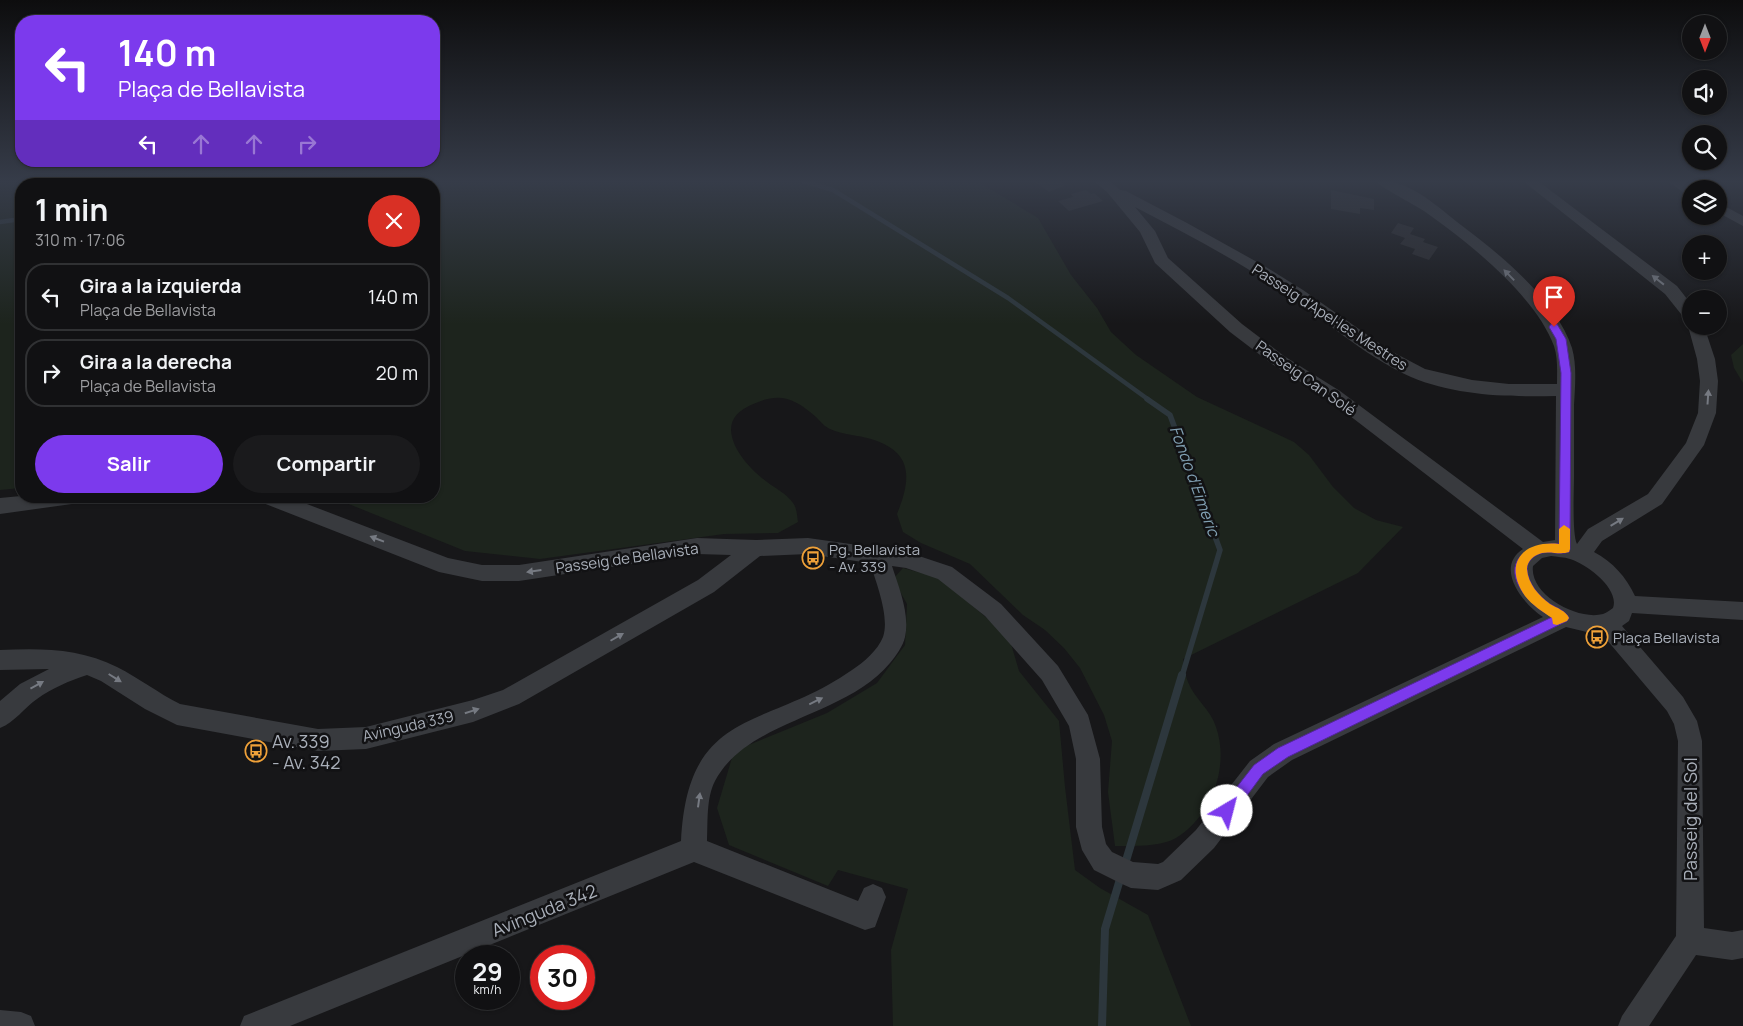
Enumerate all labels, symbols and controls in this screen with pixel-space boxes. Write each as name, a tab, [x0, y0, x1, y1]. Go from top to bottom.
north arrow	[1682, 15, 1728, 60]
map controls	[1682, 15, 1727, 335]
text: 140 m	[118, 29, 216, 77]
icon: left	[35, 35, 100, 100]
button: sound	[1682, 70, 1727, 115]
text: Plaça de Bellavista	[118, 74, 305, 104]
button: search	[1682, 125, 1727, 170]
icon: left	[134, 130, 162, 158]
icon: ahead	[187, 130, 215, 158]
icon: ahead	[240, 130, 268, 158]
icon: right	[293, 130, 321, 158]
button: layers	[1682, 180, 1727, 225]
text: 1 min	[35, 189, 108, 230]
button: close	[368, 195, 420, 247]
text: 310 m · 17:06	[35, 229, 125, 251]
button: +	[1682, 235, 1727, 280]
street label: Passeig d'Apel·les Mestres	[1248, 259, 1412, 375]
one-way arrow	[1503, 269, 1515, 281]
text: Gira a la izquierda	[80, 273, 241, 299]
one-way arrow	[1651, 275, 1665, 285]
pin	[1533, 276, 1575, 327]
icon: left	[37, 283, 65, 311]
icon: arrive	[1540, 283, 1568, 311]
text: 140 m	[368, 284, 418, 310]
button: −	[1682, 290, 1727, 335]
text: Plaça de Bellavista	[80, 299, 216, 321]
street label: Passeig Can Solé	[1252, 335, 1361, 421]
text: Gira a la derecha	[80, 349, 232, 375]
icon: right	[37, 359, 65, 387]
text: 20 m	[376, 360, 418, 386]
text: Plaça de Bellavista	[80, 375, 216, 397]
one-way arrow	[1704, 388, 1712, 404]
water label: Fondo d'Eimeric	[1165, 423, 1226, 540]
button: Salir	[35, 435, 223, 493]
button: Compartir	[233, 435, 420, 493]
one-way arrow	[1610, 518, 1623, 527]
one-way arrow	[370, 535, 384, 543]
street label: Passeig de Bellavista	[554, 538, 700, 578]
place label: Pg. Bellavista - Av. 339	[829, 539, 920, 577]
bus stop icon: Pg. Bellavista - Av. 339	[801, 546, 825, 570]
one-way arrow	[525, 567, 541, 575]
bus stop icon: Plaça Bellavista	[1585, 625, 1609, 649]
place label: Plaça Bellavista	[1613, 627, 1720, 648]
one-way arrow	[610, 633, 623, 642]
one-way arrow	[109, 673, 122, 683]
one-way arrow	[29, 681, 44, 689]
one-way arrow	[809, 696, 823, 704]
street label: Avinguda 339	[360, 705, 456, 747]
one-way arrow	[465, 706, 480, 714]
place label: Av. 339 - Av. 342	[272, 729, 341, 774]
bus stop icon: Av. 339 - Av. 342	[244, 739, 268, 763]
street label: Passeig del Sol	[1678, 757, 1702, 881]
position arrow	[1200, 784, 1252, 836]
one-way arrow	[695, 792, 703, 808]
street label: Avinguda 342	[488, 878, 600, 942]
speed limit sign: 30	[530, 945, 595, 1010]
text: 29	[472, 954, 503, 989]
text: km/h	[474, 981, 501, 998]

